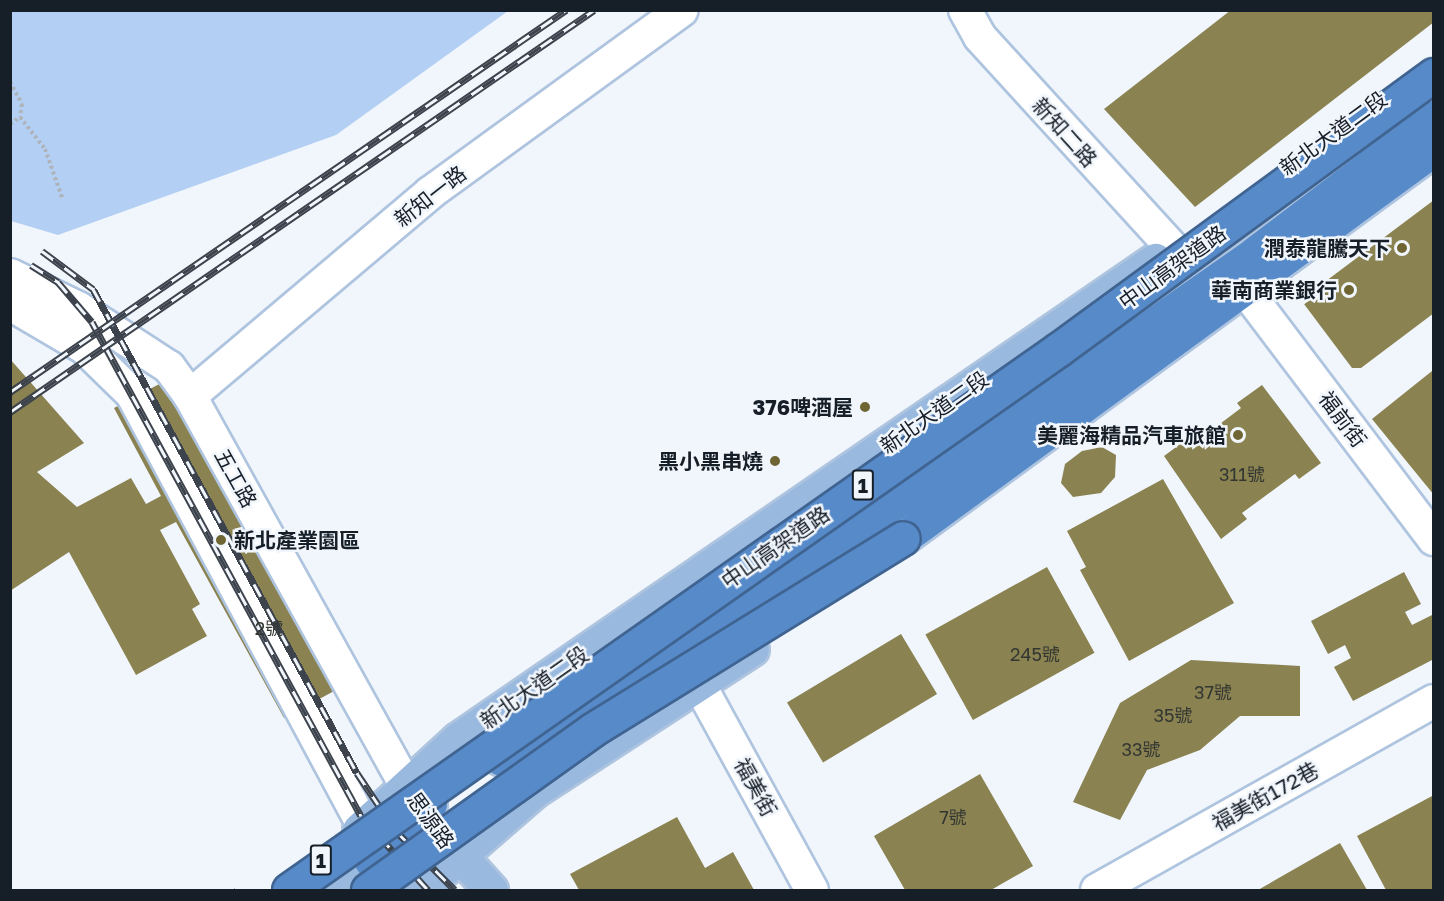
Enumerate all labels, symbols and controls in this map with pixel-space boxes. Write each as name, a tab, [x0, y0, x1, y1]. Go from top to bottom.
street label: 新北大道二段	[1275, 86, 1391, 180]
street label: 新知二路	[1028, 92, 1102, 172]
street label: 新知一路	[389, 160, 471, 232]
street label: 中山高架道路	[1114, 220, 1230, 314]
place label: 潤泰龍騰天下	[1264, 235, 1390, 261]
marker: 潤泰龍騰天下	[1395, 241, 1409, 255]
place label: 華南商業銀行	[1211, 277, 1337, 303]
marker: 華南商業銀行	[1342, 283, 1356, 297]
street label: 新北大道二段	[875, 366, 993, 458]
street label: 福前街	[1314, 386, 1372, 452]
place label: 376啤酒屋	[752, 394, 853, 420]
marker: 376啤酒屋	[858, 400, 872, 414]
place label: 美麗海精品汽車旅館	[1037, 422, 1226, 448]
marker: 美麗海精品汽車旅館	[1231, 428, 1245, 442]
street label: 五工路	[210, 444, 262, 512]
place label: 黑小黑串燒	[658, 448, 763, 474]
marker: 黑小黑串燒	[768, 454, 782, 468]
house number: 311號	[1219, 463, 1265, 485]
road number: 1	[851, 468, 875, 502]
street label: 中山高架道路	[716, 501, 834, 593]
place label: 新北產業園區	[234, 527, 360, 553]
marker: 新北產業園區	[212, 531, 230, 549]
house number: 2號	[255, 617, 283, 639]
street label: 新北大道二段	[475, 641, 593, 733]
house number: 245號	[1010, 643, 1060, 665]
house number: 37號	[1194, 681, 1232, 703]
house number: 35號	[1154, 704, 1192, 726]
house number: 33號	[1121, 738, 1161, 760]
street label: 福美街	[730, 753, 782, 821]
street label: 福美街172巷	[1208, 756, 1322, 836]
street label: 思源路	[402, 787, 460, 853]
house number: 7號	[939, 806, 967, 828]
road number: 1	[309, 843, 333, 877]

